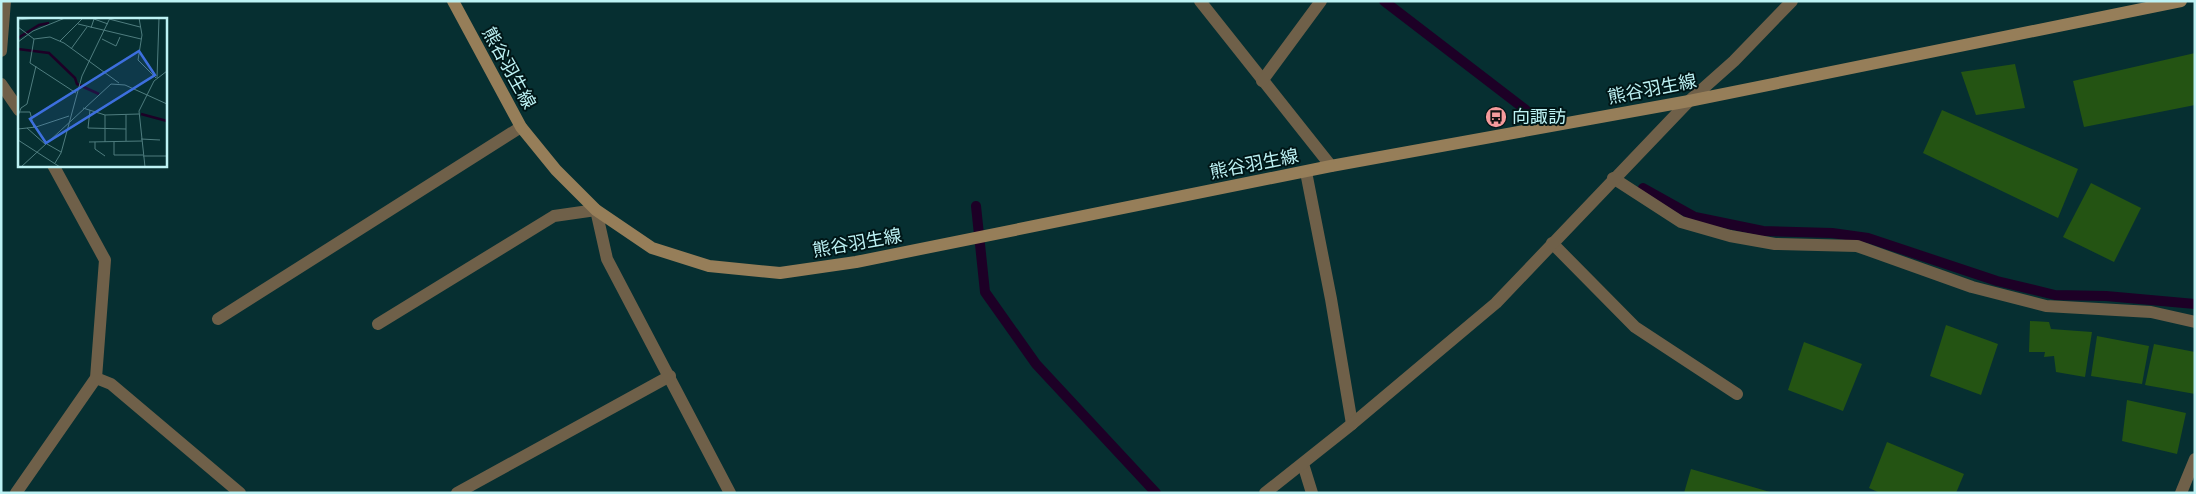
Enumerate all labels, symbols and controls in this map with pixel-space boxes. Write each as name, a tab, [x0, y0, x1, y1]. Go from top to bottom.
inset map	[18, 18, 166, 166]
street label: 熊谷羽生線	[478, 23, 540, 113]
street label: 熊谷羽生線	[1606, 70, 1698, 108]
bus stop icon: 向諏訪	[1484, 105, 1508, 129]
place label: 向諏訪	[1512, 106, 1566, 128]
street label: 熊谷羽生線	[1208, 145, 1300, 183]
street label: 熊谷羽生線	[811, 224, 903, 262]

